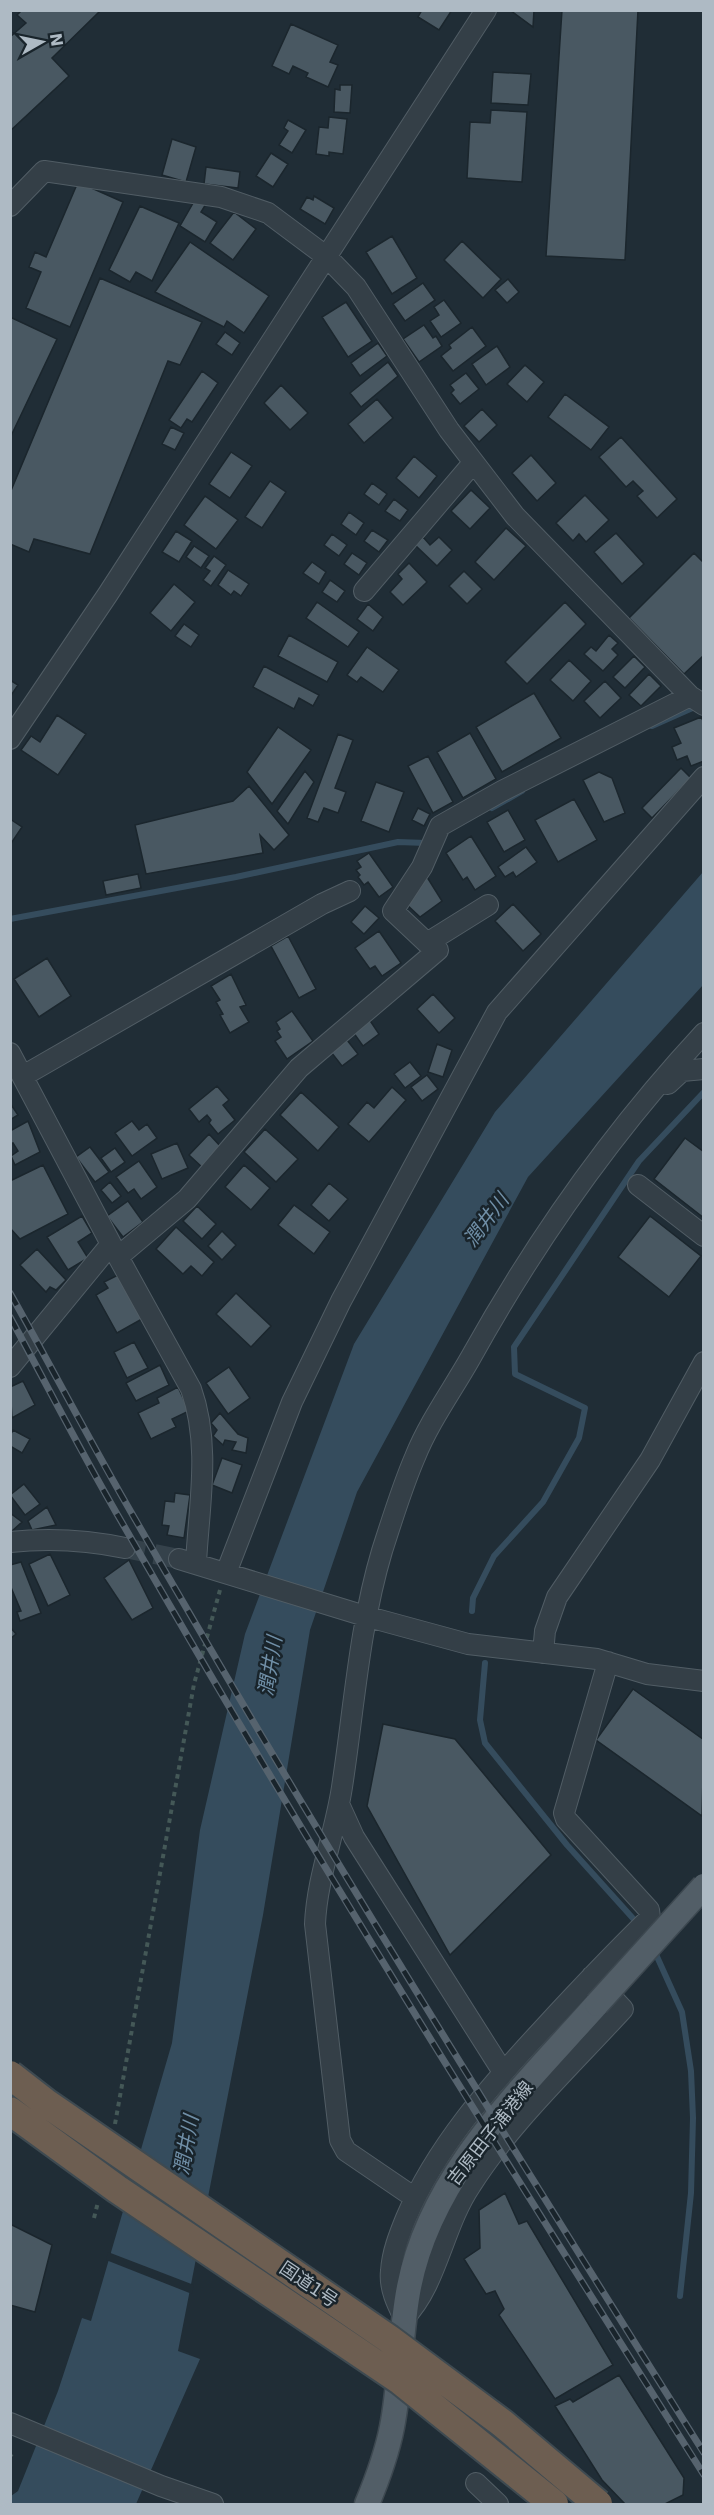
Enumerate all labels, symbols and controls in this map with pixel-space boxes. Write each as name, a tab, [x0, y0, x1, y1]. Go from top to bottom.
north arrow	[12, 12, 72, 72]
text: N	[46, 32, 67, 48]
water label: 潤井川	[458, 1187, 515, 1251]
water label: 潤井川	[253, 1633, 287, 1698]
street label: 吉原田子浦港線	[443, 2077, 537, 2189]
water label: 潤井川	[169, 2111, 203, 2177]
street label: 国道1号	[276, 2257, 342, 2311]

